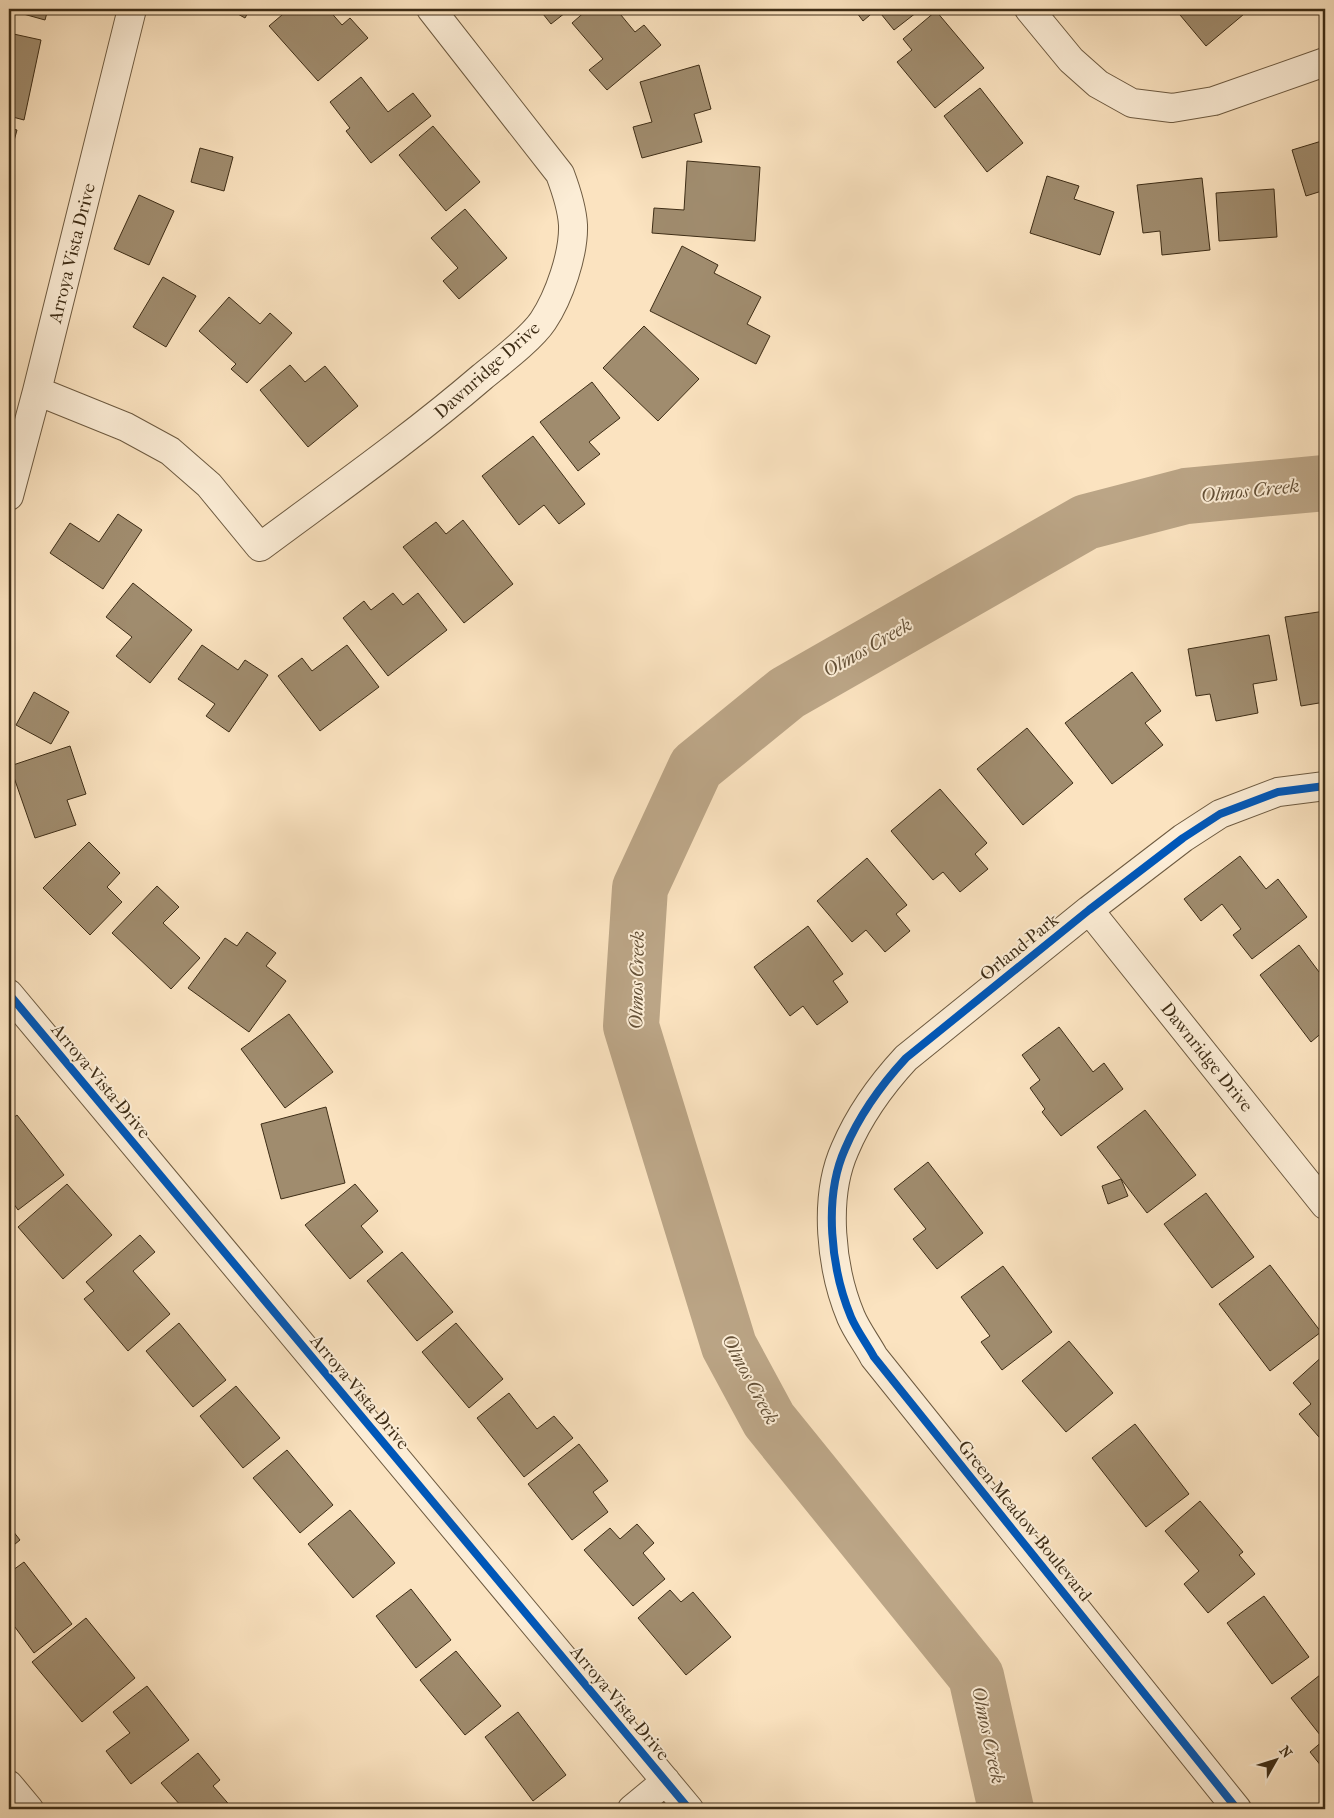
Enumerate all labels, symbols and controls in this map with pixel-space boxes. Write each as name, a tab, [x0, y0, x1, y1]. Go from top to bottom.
street label: Arroya Vista Drive	[45, 181, 100, 326]
street label: Dawnridge Drive	[430, 317, 544, 423]
water label: Olmos Creek	[1200, 475, 1300, 507]
water label: Olmos Creek	[819, 614, 916, 682]
street label: Orland Park	[976, 909, 1063, 985]
water label: Olmos Creek	[625, 930, 649, 1030]
street label: Dawnridge Drive	[1156, 998, 1257, 1116]
street label: Arroya Vista Drive	[46, 1019, 155, 1143]
street label: Arroya Vista Drive	[305, 1330, 414, 1454]
water label: Olmos Creek	[717, 1331, 783, 1428]
street label: Green Meadow Boulevard	[953, 1437, 1096, 1606]
street label: Arroya Vista Drive	[565, 1641, 674, 1765]
water label: Olmos Creek	[967, 1685, 1009, 1786]
north arrow	[1252, 1736, 1302, 1786]
text: N	[1276, 1743, 1296, 1762]

